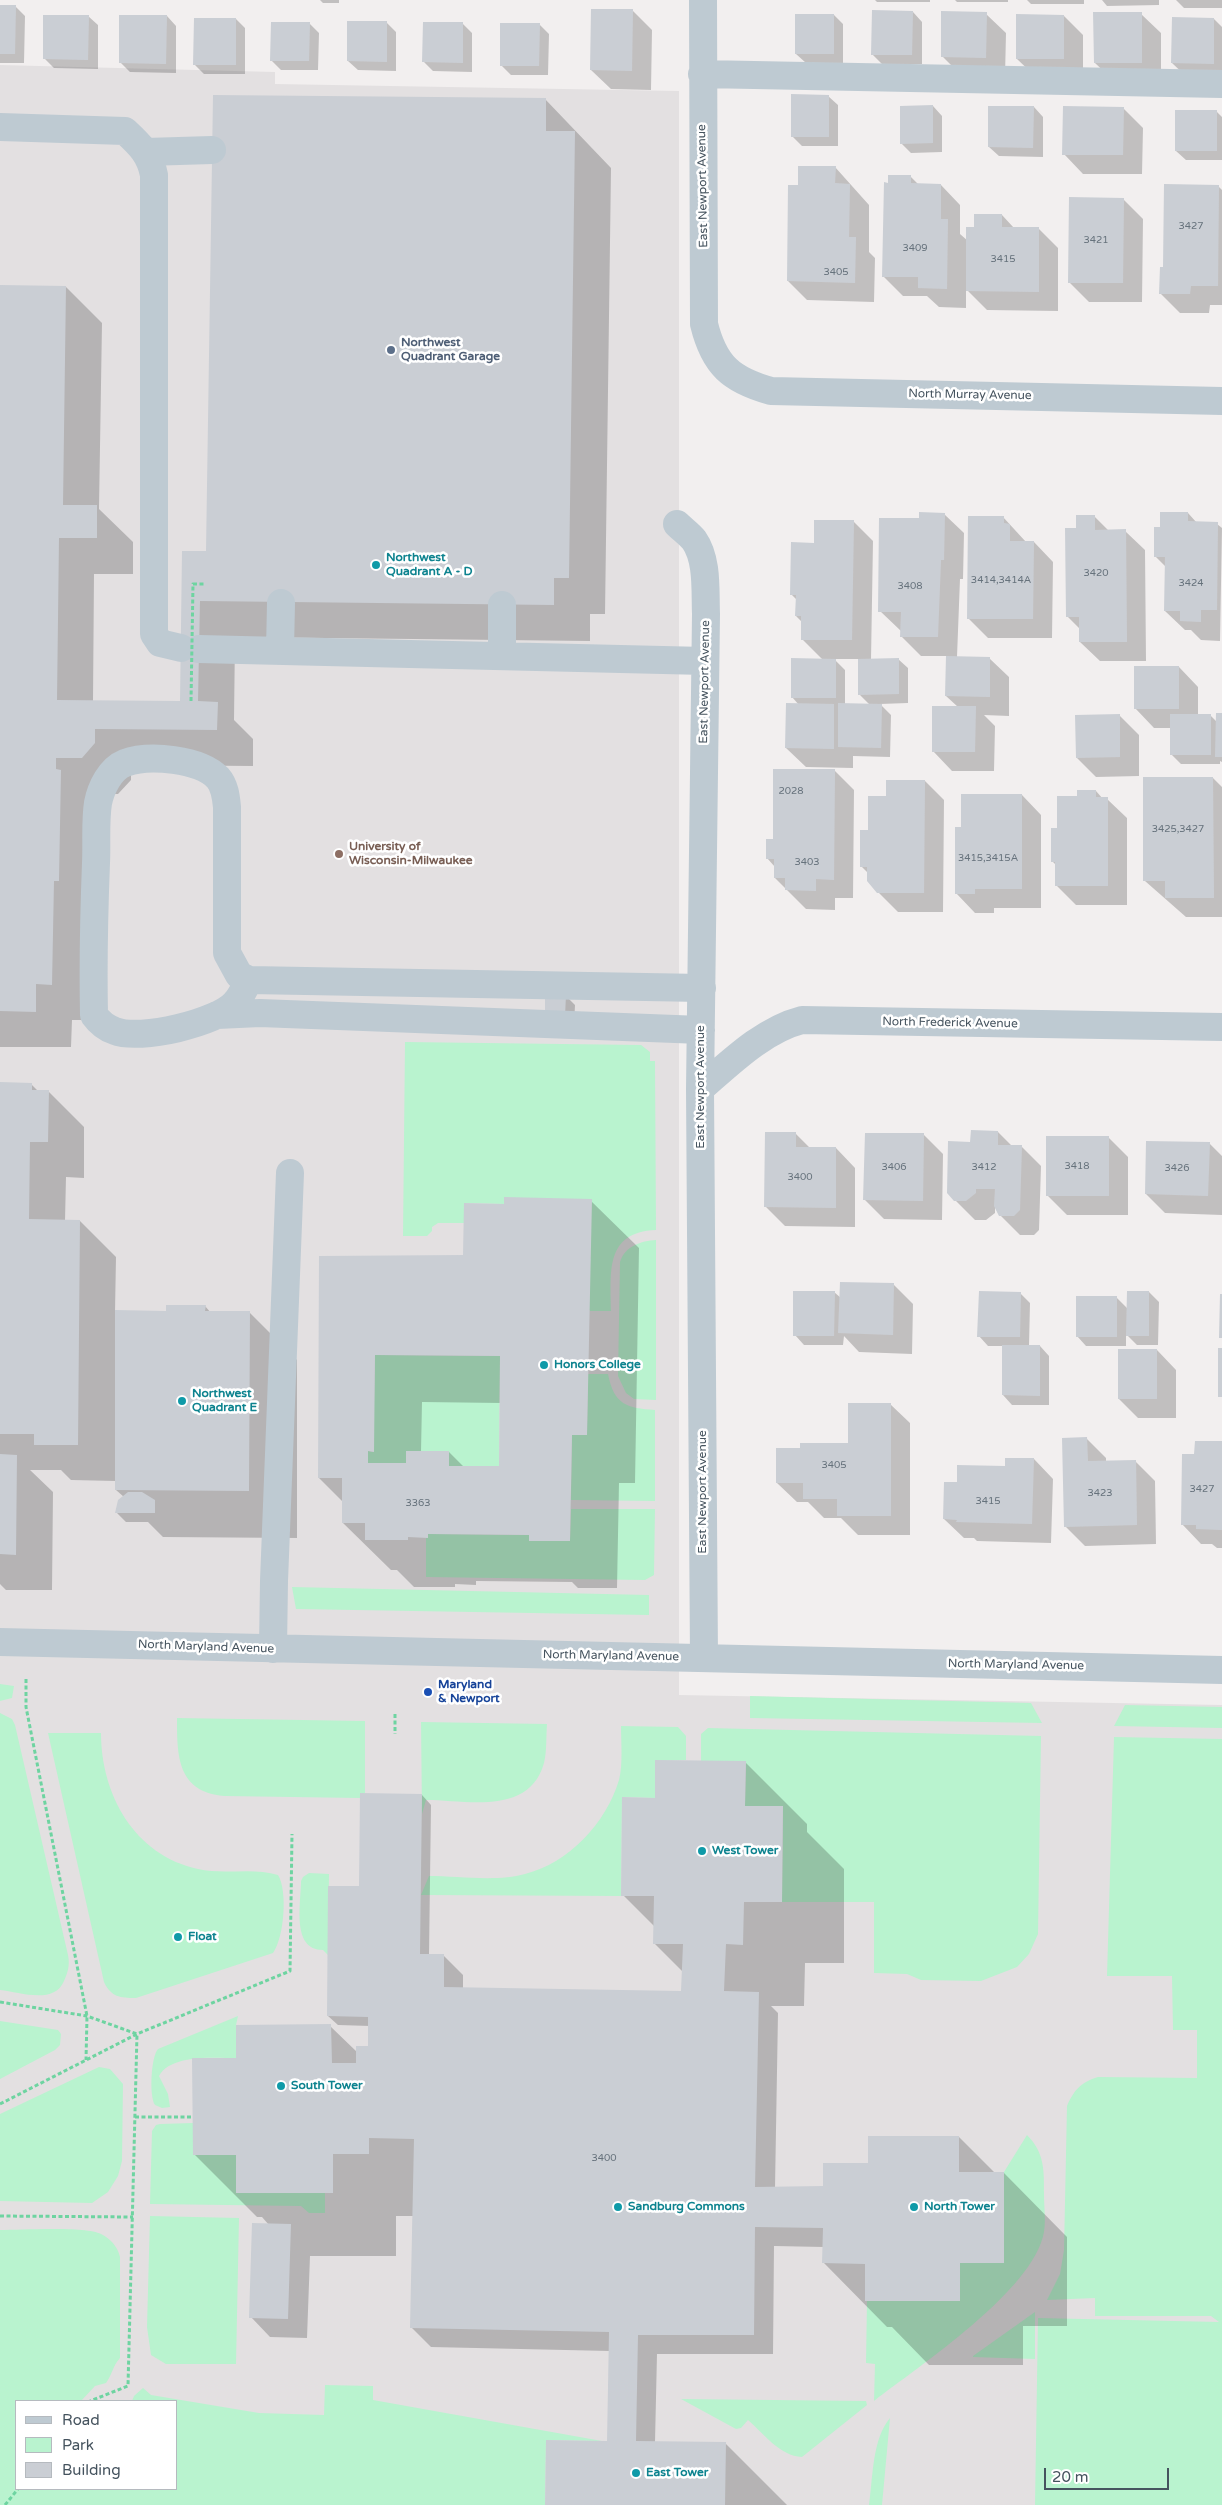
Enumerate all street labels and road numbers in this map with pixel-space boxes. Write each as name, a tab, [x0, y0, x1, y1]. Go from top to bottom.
street label: East Newport Avenue	[695, 124, 711, 248]
street label: North Murray Avenue	[908, 387, 1032, 403]
street label: East Newport Avenue	[697, 620, 713, 744]
street label: North Frederick Avenue	[882, 1015, 1018, 1031]
street label: East Newport Avenue	[694, 1025, 708, 1149]
street label: East Newport Avenue	[696, 1430, 710, 1554]
street label: North Maryland Avenue	[138, 1637, 274, 1657]
street label: North Maryland Avenue	[543, 1648, 679, 1664]
street label: North Maryland Avenue	[948, 1657, 1084, 1673]

